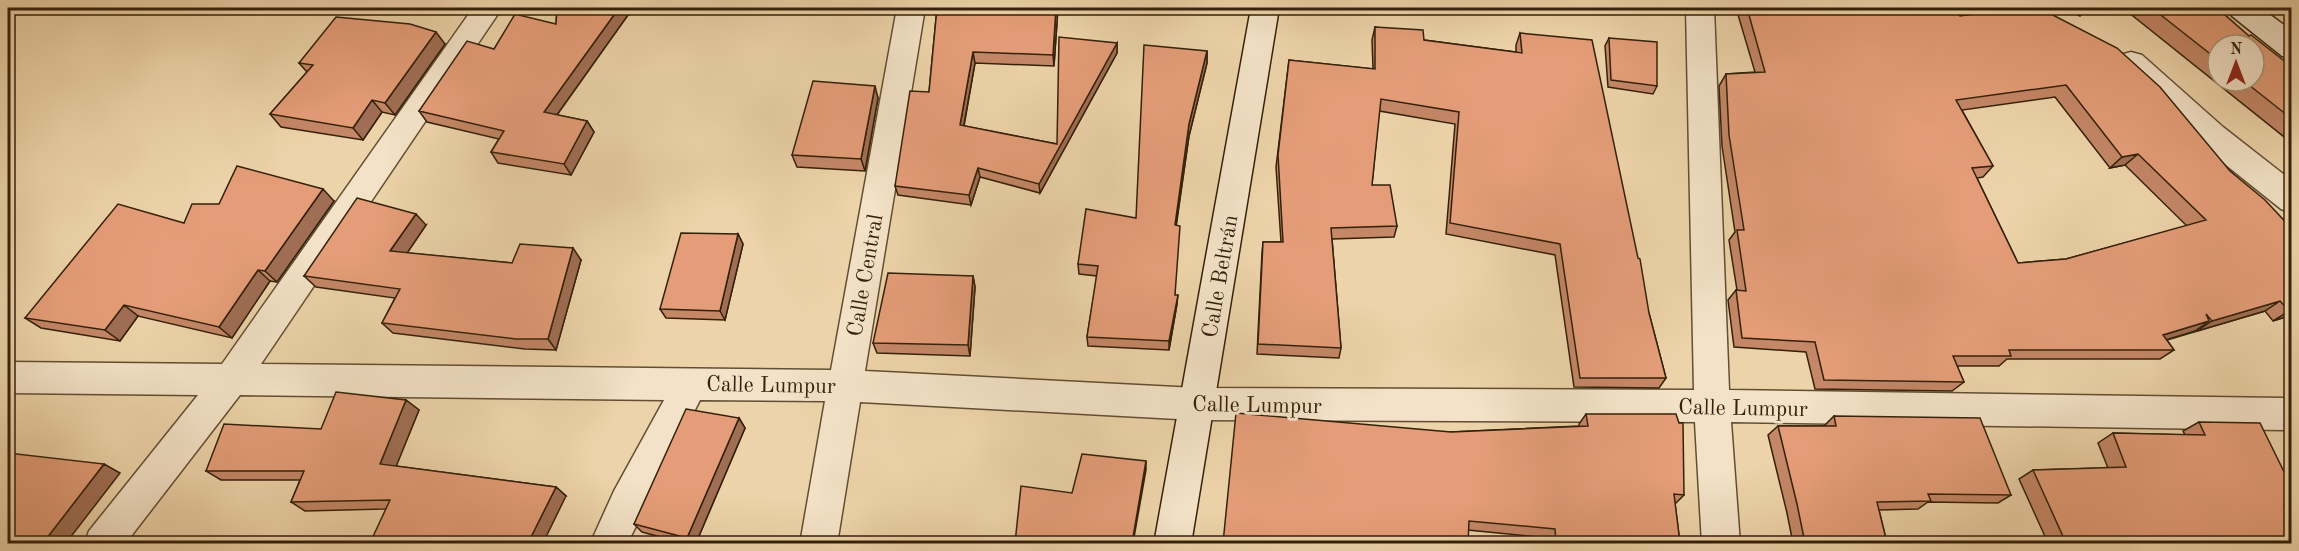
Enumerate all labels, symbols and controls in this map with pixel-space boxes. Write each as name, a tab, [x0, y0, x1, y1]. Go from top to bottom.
north arrow	[2206, 33, 2266, 93]
text: N	[2230, 42, 2243, 58]
street label: Calle Central	[844, 212, 888, 338]
street label: Calle Beltrán	[1199, 213, 1243, 340]
street label: Calle Lumpur	[706, 374, 836, 398]
street label: Calle Lumpur	[1192, 394, 1322, 418]
street label: Calle Lumpur	[1678, 397, 1808, 421]

